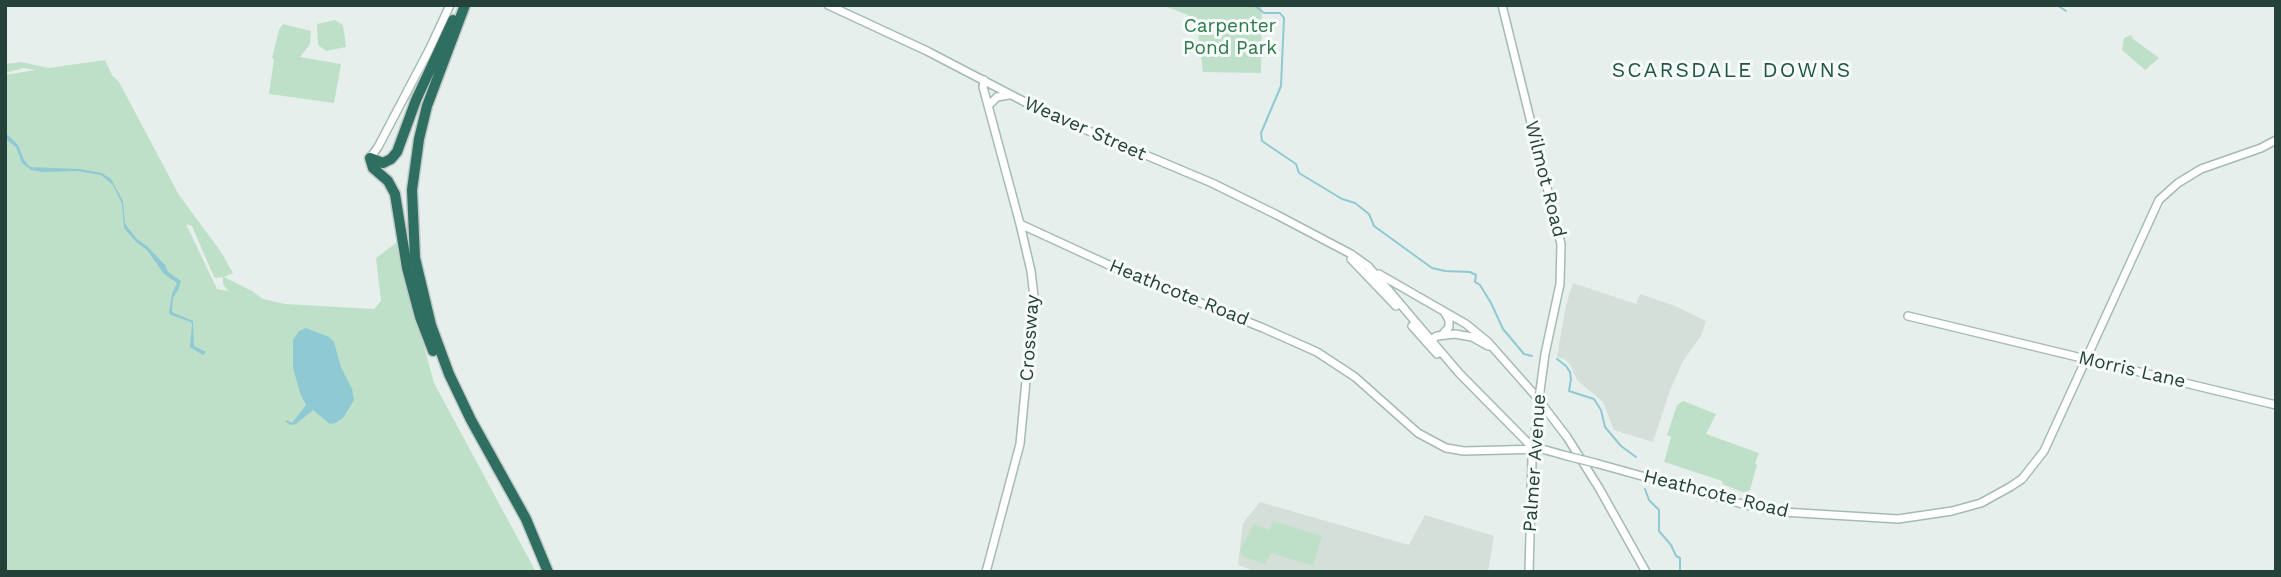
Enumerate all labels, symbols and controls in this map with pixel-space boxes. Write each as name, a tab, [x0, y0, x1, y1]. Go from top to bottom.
park label: Carpenter Pond Park	[1183, 15, 1277, 59]
district label: SCARSDALE DOWNS	[1614, 58, 1850, 84]
street label: Weaver Street	[1020, 92, 1150, 166]
street label: Wilmot Road	[1520, 118, 1570, 240]
street label: Heathcote Road	[1106, 255, 1252, 331]
street label: Crossway	[1016, 294, 1044, 382]
street label: Morris Lane	[2076, 347, 2188, 393]
street label: Palmer Avenue	[1519, 393, 1551, 533]
street label: Heathcote Road	[1641, 465, 1791, 523]

